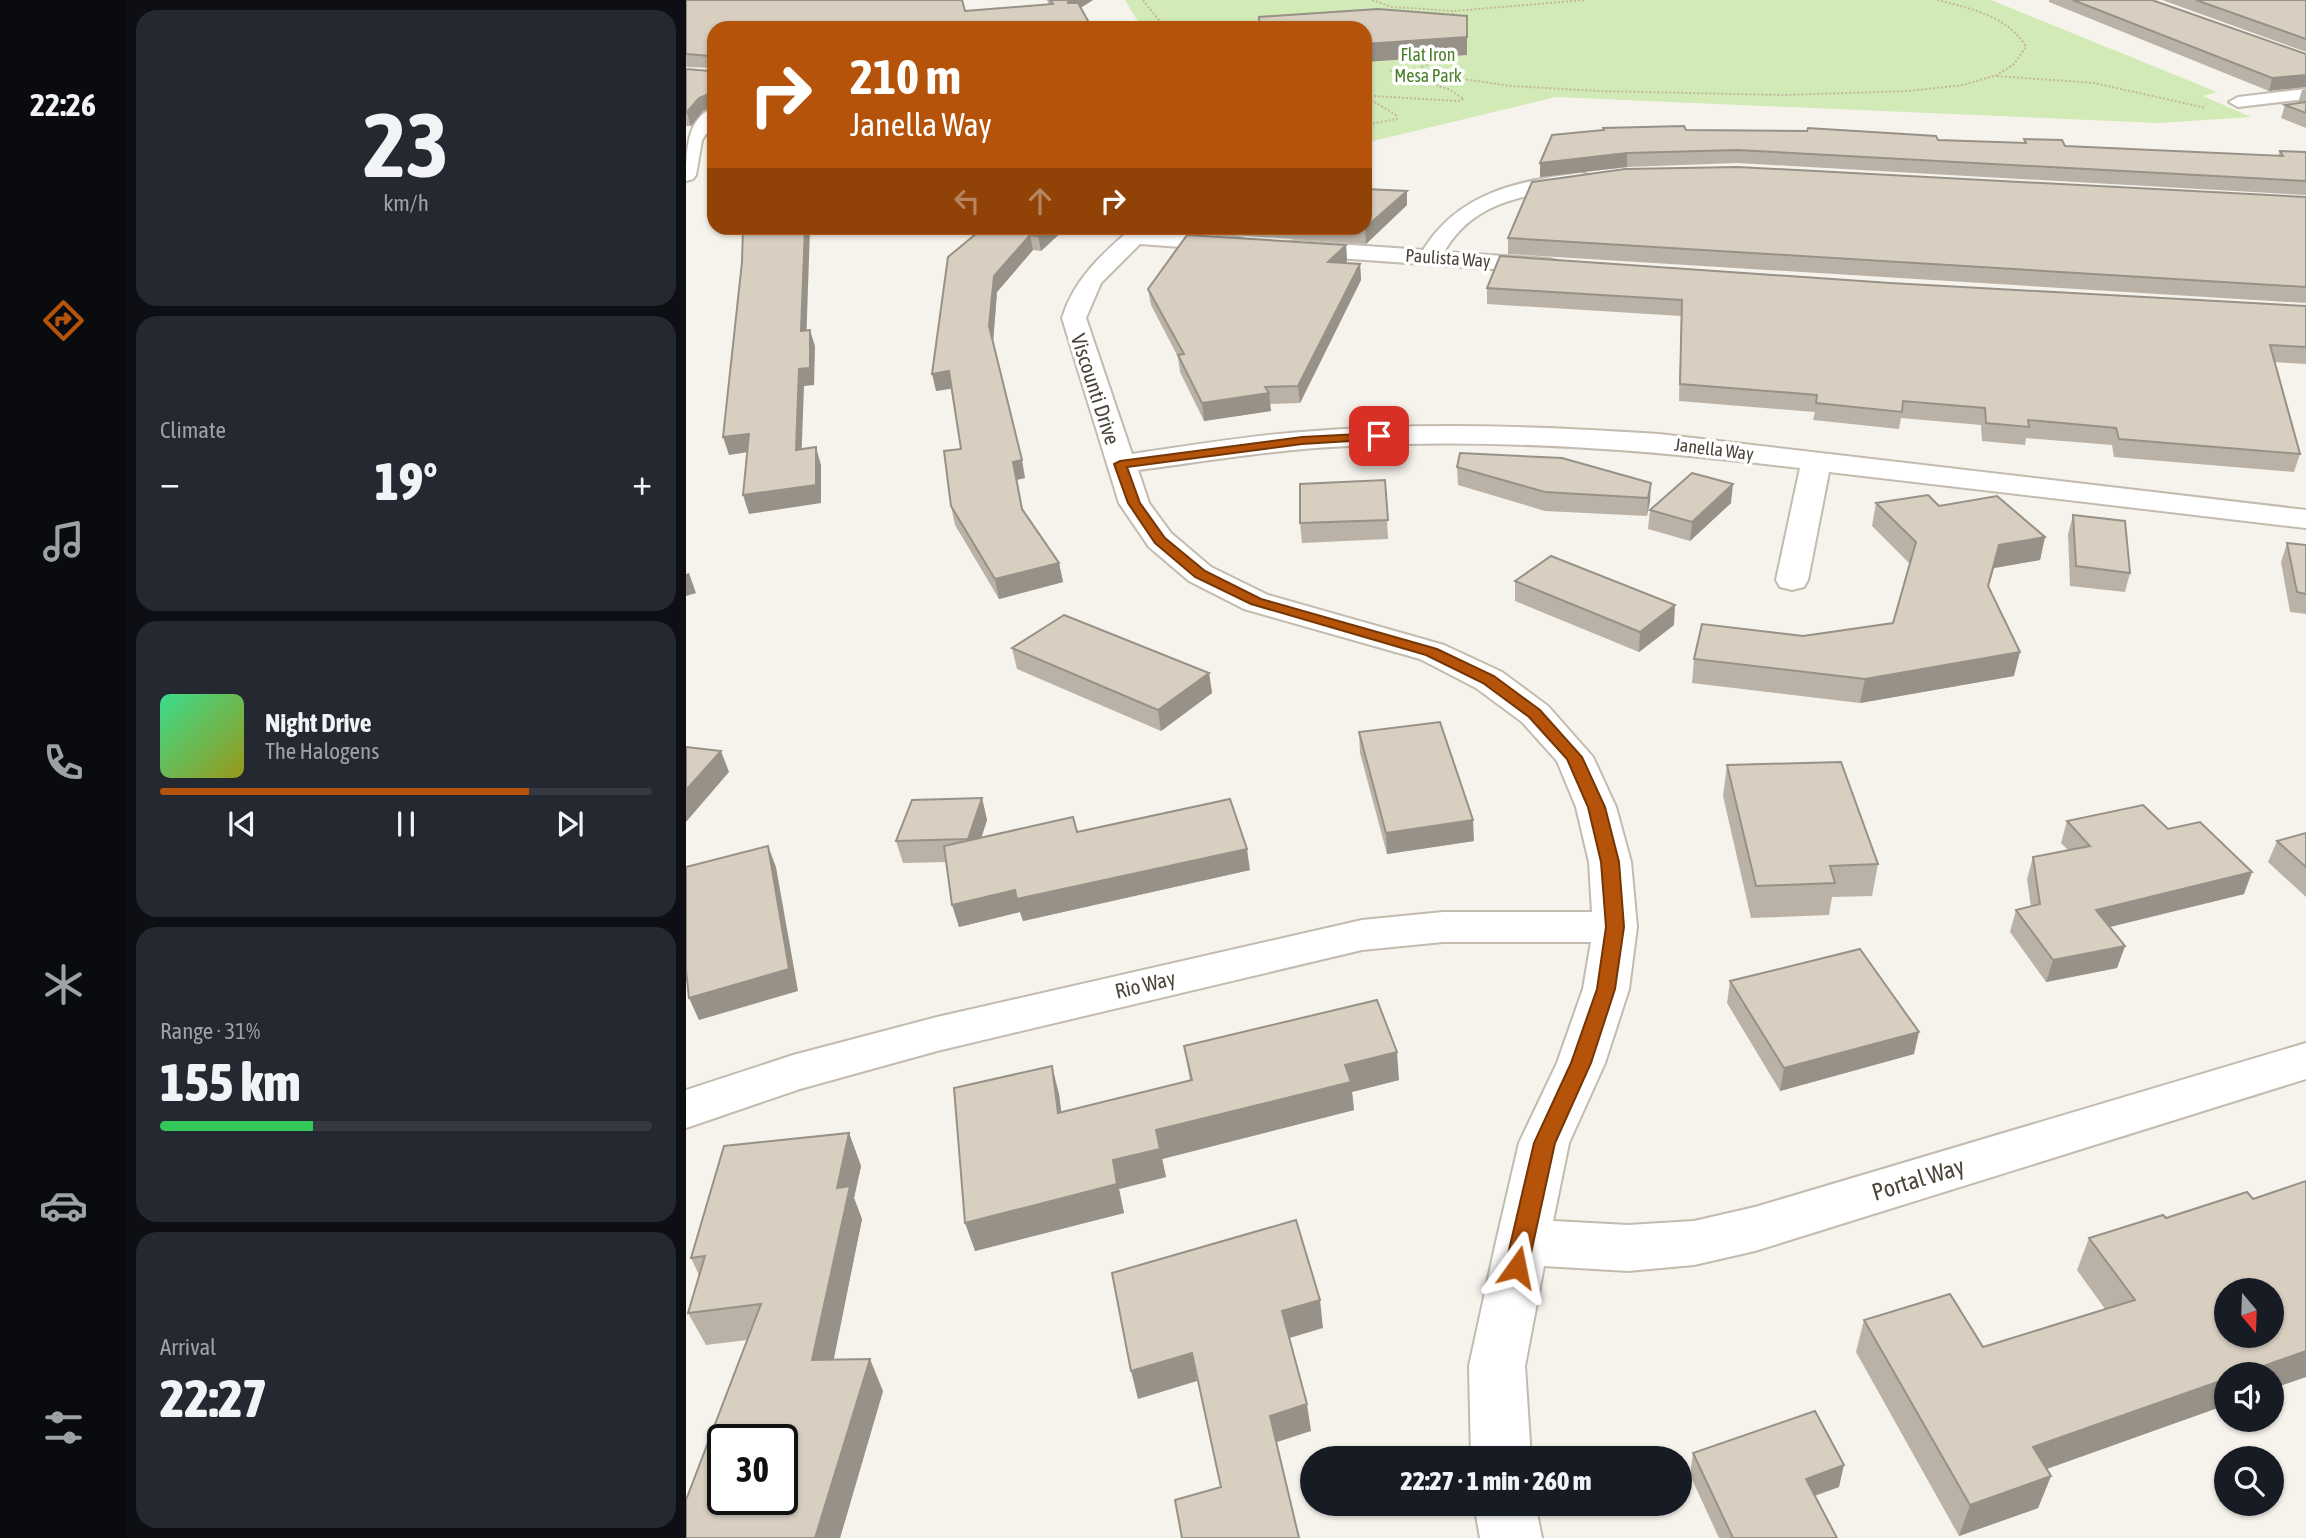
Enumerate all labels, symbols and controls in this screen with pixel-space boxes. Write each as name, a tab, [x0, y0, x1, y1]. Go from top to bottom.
park label: Flat Iron Mesa Park	[1394, 44, 1462, 86]
text: 210 m	[850, 48, 961, 104]
icon: right	[735, 49, 826, 140]
text: 22:26	[30, 86, 96, 123]
text: 23	[363, 92, 449, 196]
text: Janella Way	[850, 106, 992, 143]
icon: left	[948, 182, 986, 220]
icon: ahead	[1021, 182, 1059, 220]
icon: right	[1094, 182, 1132, 220]
text: km/h	[383, 190, 429, 216]
street label: Paulista Way	[1405, 245, 1491, 271]
icon: directions	[39, 296, 88, 345]
street label: Viscounti Drive	[1067, 331, 1125, 447]
pin	[1349, 406, 1409, 466]
text: Climate	[160, 417, 226, 443]
icon: arrive	[1360, 417, 1398, 455]
street label: Janella Way	[1673, 434, 1755, 464]
text: 19°	[374, 451, 438, 511]
text: −	[160, 460, 180, 503]
text: +	[632, 460, 652, 503]
icon: music	[39, 517, 88, 566]
text: Night Drive	[265, 708, 372, 738]
icon: phone	[39, 738, 88, 787]
text: The Halogens	[265, 738, 379, 764]
icon: previous	[223, 805, 261, 843]
icon: pause	[387, 805, 425, 843]
icon: next	[551, 805, 589, 843]
icon: climate	[39, 960, 88, 1009]
street label: Rio Way	[1113, 965, 1178, 1003]
text: Range · 31%	[160, 1018, 260, 1044]
text: 155 km	[160, 1052, 301, 1112]
street label: Portal Way	[1869, 1152, 1968, 1206]
icon: car	[39, 1181, 88, 1230]
position arrow	[1480, 1230, 1554, 1304]
north arrow	[2214, 1278, 2284, 1348]
map controls	[2214, 1278, 2284, 1516]
text: Arrival	[160, 1334, 216, 1360]
button: sound	[2214, 1362, 2284, 1432]
text: 22:27	[160, 1368, 267, 1428]
icon: filters	[39, 1403, 88, 1452]
speed limit sign: 30	[707, 1424, 798, 1515]
button: search	[2214, 1446, 2284, 1516]
text: 22:27 · 1 min · 260 m	[1401, 1466, 1591, 1496]

